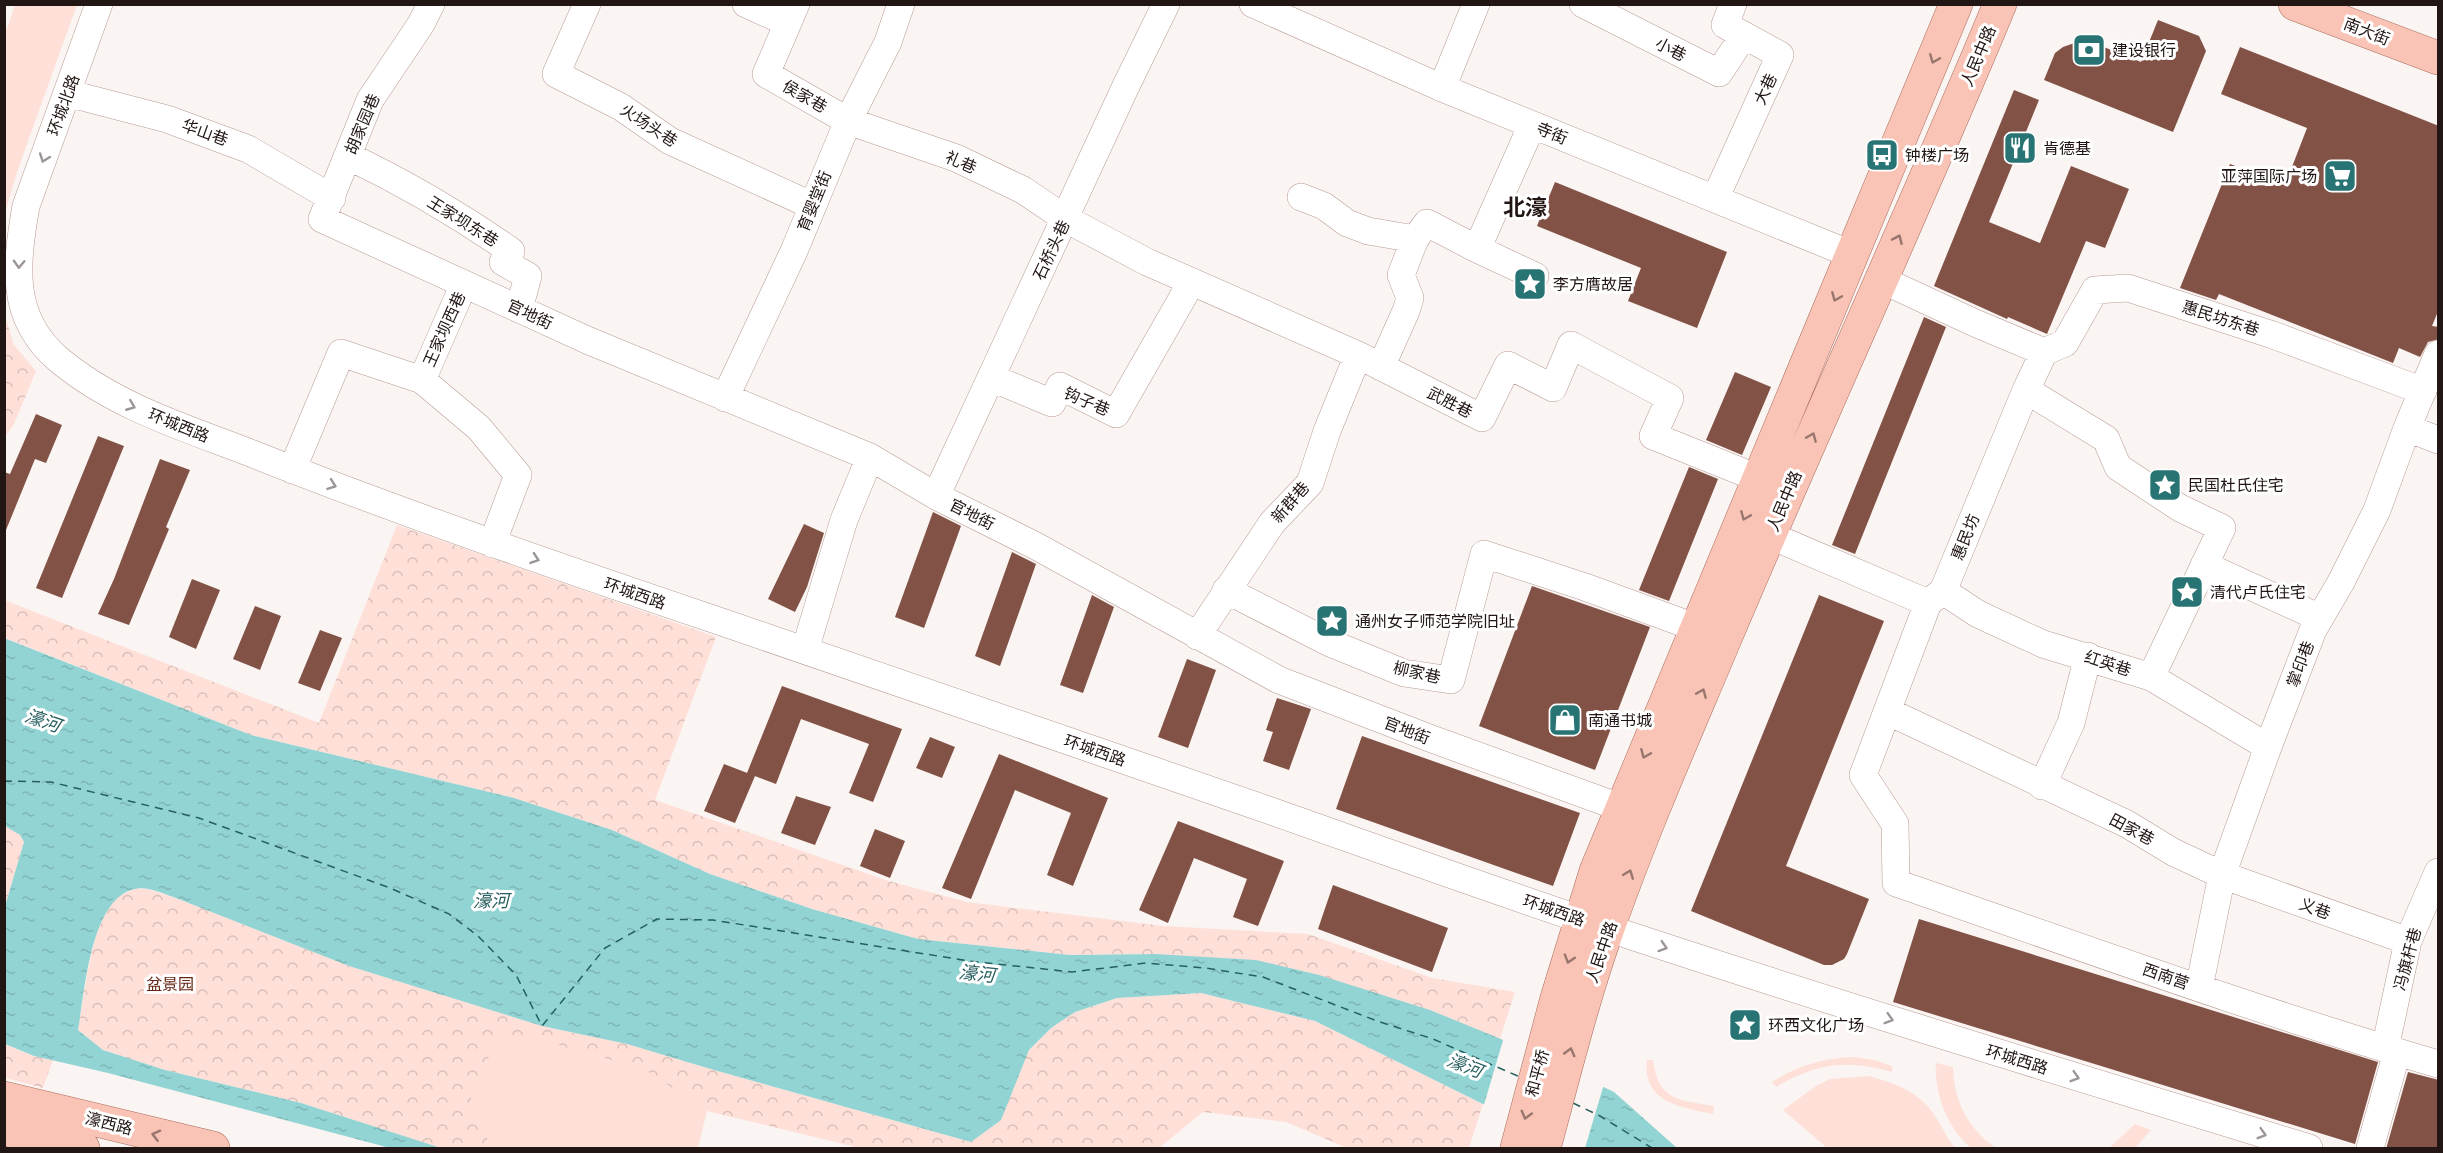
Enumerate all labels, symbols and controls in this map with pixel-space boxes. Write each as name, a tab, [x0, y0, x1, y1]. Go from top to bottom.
street label: 南大街	[2341, 12, 2393, 50]
street label: 人民中路	[1955, 22, 2001, 90]
street label: 小巷	[1652, 32, 1690, 66]
bank icon: 建设银行	[2071, 32, 2107, 68]
place label: 建设银行	[2112, 39, 2176, 61]
one-way arrow	[1929, 52, 1941, 63]
street label: 大巷	[1748, 70, 1782, 108]
street label: 环城北路	[42, 71, 84, 139]
street label: 侯家巷	[779, 74, 831, 118]
street label: 胡家园巷	[339, 90, 385, 158]
street label: 火场头巷	[616, 98, 682, 152]
street label: 华山巷	[179, 113, 231, 151]
street label: 寺街	[1533, 117, 1571, 149]
restaurant icon: 肯德基	[2002, 130, 2038, 166]
bus stop icon: 钟楼广场	[1864, 137, 1900, 173]
place label: 肯德基	[2043, 137, 2091, 159]
place label: 钟楼广场	[1905, 144, 1969, 166]
street label: 礼巷	[942, 146, 980, 178]
one-way arrow	[38, 152, 51, 163]
supermarket icon: 亚萍国际广场	[2322, 158, 2358, 194]
place label: 亚萍国际广场	[2221, 165, 2317, 187]
street label: 育婴堂街	[792, 167, 836, 235]
street label: 王家坝东巷	[423, 190, 503, 252]
district label: 北濠	[1503, 191, 1547, 221]
street label: 石桥头巷	[1028, 216, 1074, 284]
one-way arrow	[1891, 234, 1903, 245]
one-way arrow	[13, 259, 25, 268]
place icon: 李方膺故居	[1512, 266, 1548, 302]
place label: 李方膺故居	[1553, 273, 1633, 295]
street label: 王家坝西巷	[418, 288, 470, 370]
one-way arrow	[1831, 291, 1843, 302]
street label: 官地街	[504, 294, 556, 334]
street label: 惠民坊东巷	[2180, 295, 2262, 341]
street label: 钩子巷	[1061, 381, 1113, 421]
street label: 武胜巷	[1424, 381, 1476, 423]
one-way arrow	[125, 399, 136, 411]
street label: 环城西路	[145, 403, 213, 447]
one-way arrow	[1805, 432, 1817, 443]
street label: 人民中路	[1761, 467, 1807, 535]
place icon: 民国杜氏住宅	[2147, 467, 2183, 503]
place label: 民国杜氏住宅	[2188, 474, 2284, 496]
one-way arrow	[326, 477, 337, 490]
street label: 新群巷	[1266, 477, 1314, 527]
street label: 官地街	[946, 493, 998, 535]
one-way arrow	[1740, 510, 1752, 521]
street label: 惠民坊	[1946, 511, 1984, 563]
one-way arrow	[529, 551, 540, 564]
street label: 环城西路	[601, 572, 669, 614]
place icon: 清代卢氏住宅	[2169, 574, 2205, 610]
place label: 清代卢氏住宅	[2210, 581, 2306, 603]
place icon: 通州女子师范学院旧址	[1314, 603, 1350, 639]
place label: 通州女子师范学院旧址	[1355, 610, 1515, 632]
street label: 掌印巷	[2281, 638, 2319, 690]
street label: 红英巷	[2082, 645, 2134, 681]
street label: 柳家巷	[1391, 656, 1443, 688]
one-way arrow	[1695, 689, 1707, 700]
shop icon: 南通书城	[1547, 702, 1583, 738]
water label: 濠河	[22, 703, 67, 738]
place label: 南通书城	[1588, 709, 1652, 731]
street label: 官地街	[1381, 711, 1433, 749]
street label: 环城西路	[1061, 729, 1129, 771]
one-way arrow	[1640, 747, 1652, 758]
street label: 田家巷	[2106, 808, 2158, 850]
one-way arrow	[1622, 869, 1634, 880]
water label: 濠河	[473, 888, 512, 912]
street label: 环城西路	[1520, 889, 1588, 931]
street label: 义巷	[2296, 892, 2334, 924]
street label: 人民中路	[1580, 918, 1622, 986]
street label: 冯旗杆巷	[2388, 925, 2426, 993]
one-way arrow	[1657, 939, 1668, 952]
one-way arrow	[1564, 953, 1576, 964]
street label: 西南营	[2140, 958, 2192, 994]
water label: 濠河	[958, 959, 999, 987]
park label: 盆景园	[146, 973, 194, 995]
place icon: 环西文化广场	[1727, 1007, 1763, 1043]
one-way arrow	[1883, 1012, 1894, 1024]
place label: 环西文化广场	[1768, 1014, 1864, 1036]
street label: 环城西路	[1983, 1039, 2051, 1079]
water label: 濠河	[1444, 1047, 1489, 1084]
street label: 和平桥	[1520, 1047, 1554, 1099]
one-way arrow	[1563, 1047, 1576, 1057]
one-way arrow	[2069, 1069, 2080, 1082]
street label: 濠西路	[83, 1107, 135, 1139]
one-way arrow	[1521, 1110, 1533, 1120]
one-way arrow	[2256, 1127, 2267, 1139]
one-way arrow	[151, 1129, 161, 1142]

